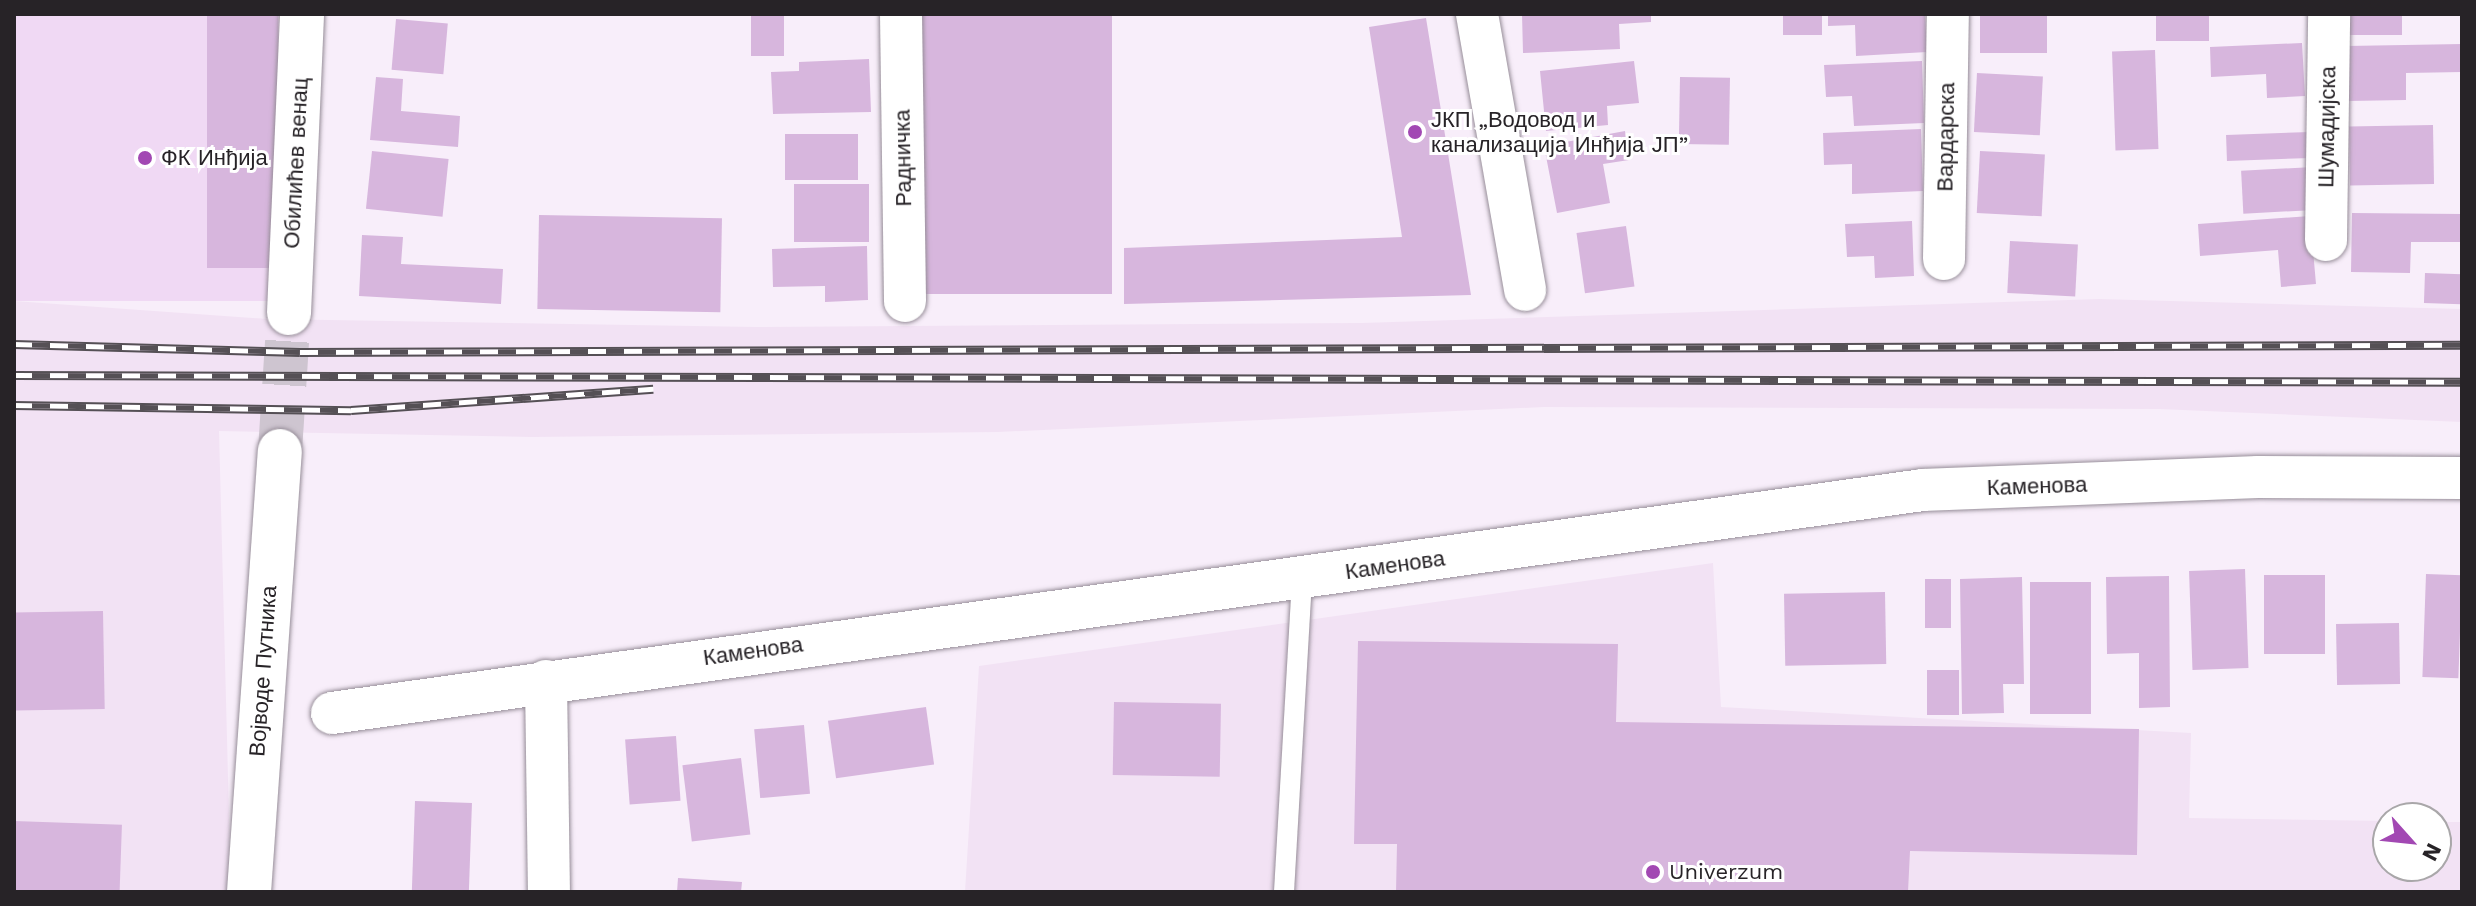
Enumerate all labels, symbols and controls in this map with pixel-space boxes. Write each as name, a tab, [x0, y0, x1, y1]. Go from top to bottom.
street label: Шумадијска	[2313, 66, 2341, 188]
street label: Обилићев венац	[278, 77, 314, 249]
street label: Вардарска	[1932, 82, 1960, 192]
place label: ЈКП „Водовод и канализација Инђија ЈП”	[1431, 106, 1688, 158]
street label: Радничка	[889, 109, 917, 207]
marker: ЈКП „Водовод и канализација Инђија ЈП”	[1406, 123, 1424, 141]
place label: ФК Инђија	[161, 145, 268, 171]
marker: ФК Инђија	[136, 149, 154, 167]
street label: Каменова	[1986, 471, 2088, 501]
street label: Каменова	[1343, 545, 1447, 585]
street label: Војводе Путника	[244, 585, 282, 757]
street label: Каменова	[701, 631, 805, 671]
north arrow	[2372, 802, 2452, 882]
text: N	[2417, 839, 2447, 865]
place label: Univerzum	[1669, 859, 1783, 885]
marker: Univerzum	[1644, 863, 1662, 881]

